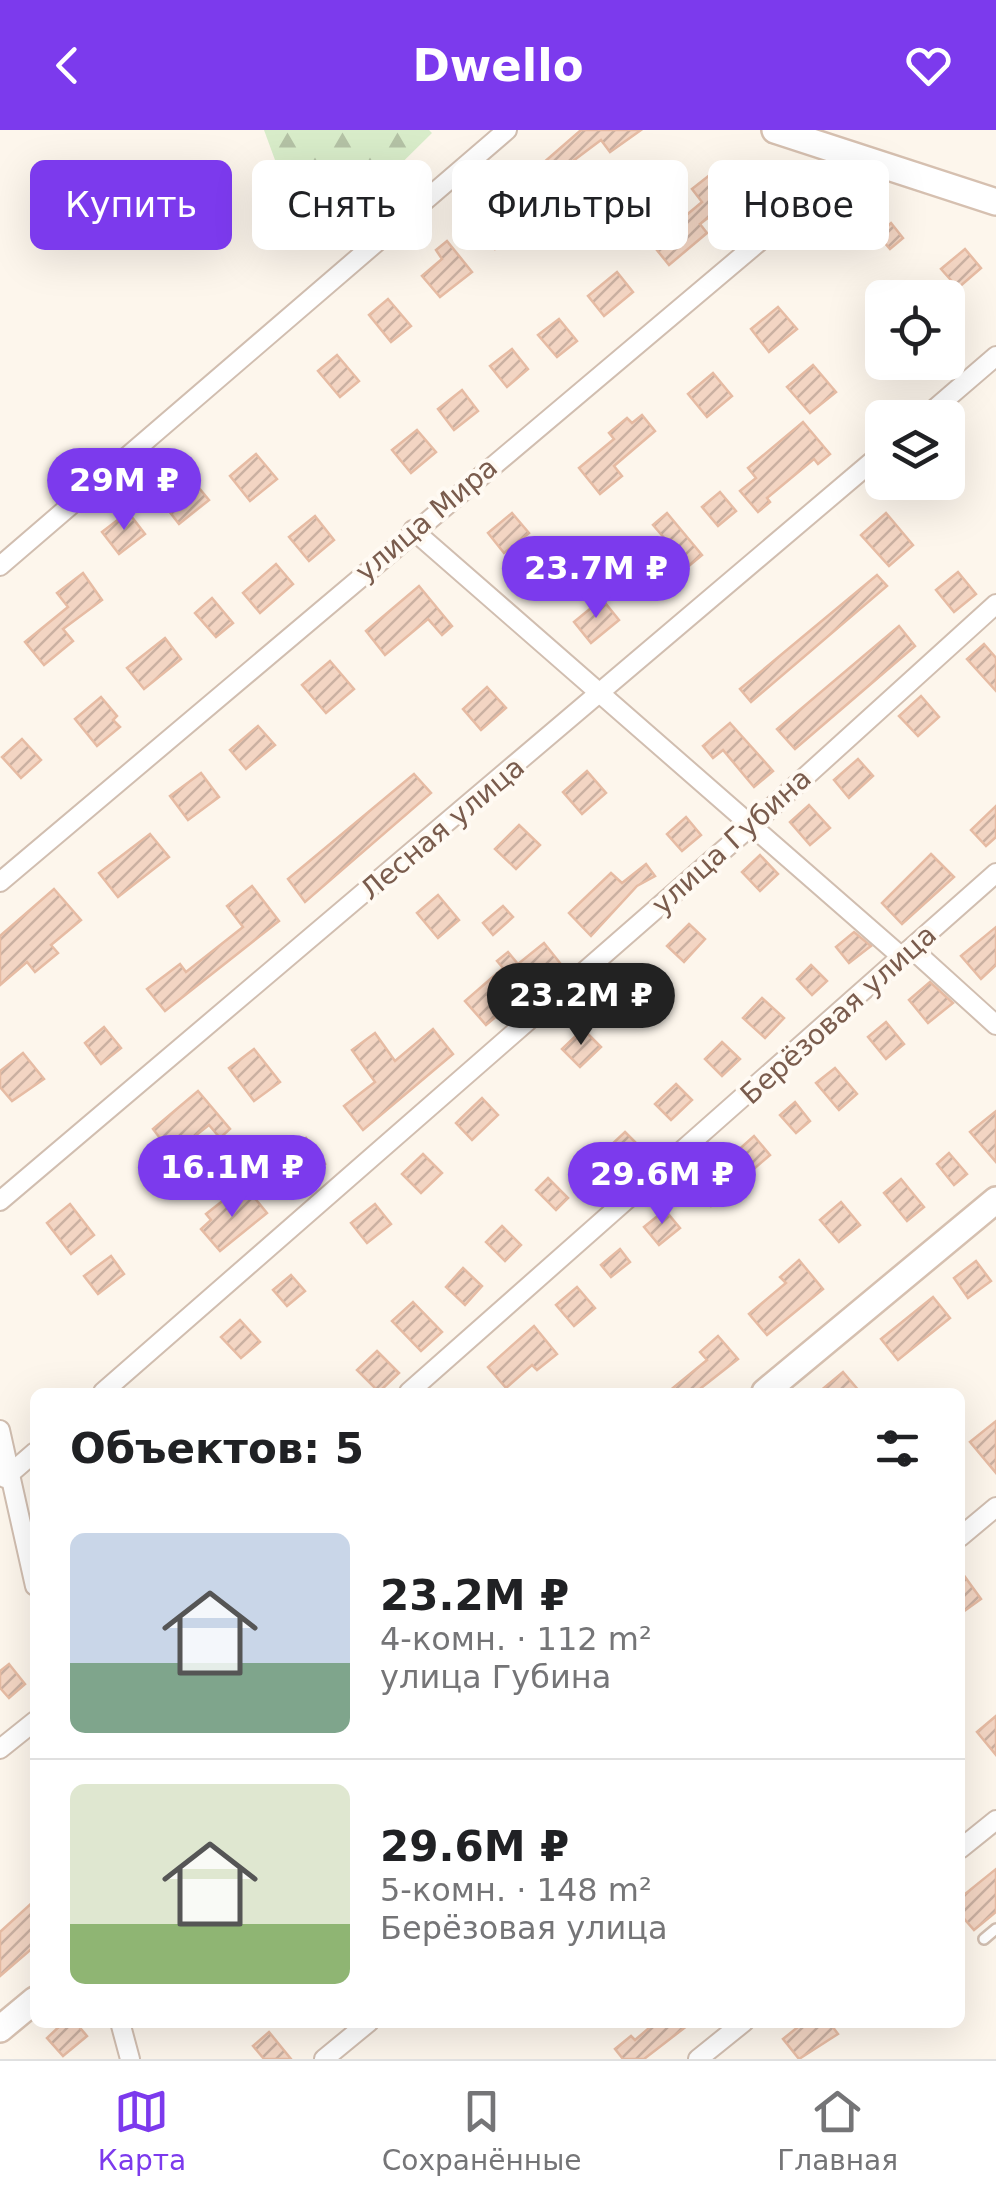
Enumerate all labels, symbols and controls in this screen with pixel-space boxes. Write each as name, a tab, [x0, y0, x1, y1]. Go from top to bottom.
icon: back	[40, 38, 95, 93]
icon: heart	[901, 38, 956, 93]
text: Dwello	[412, 39, 584, 92]
chip: Купить	[30, 160, 232, 250]
chip: Снять	[252, 160, 432, 250]
chip: Фильтры	[452, 160, 688, 250]
chip: Новое	[708, 160, 889, 250]
map controls	[865, 280, 965, 500]
button: locate	[865, 280, 965, 380]
button: layers	[865, 400, 965, 500]
pin: 29M ₽	[54, 448, 194, 533]
street label: улица Мира	[349, 450, 504, 588]
text: 29M ₽	[69, 461, 179, 499]
pin: 23.7M ₽	[504, 536, 688, 621]
text: 23.7M ₽	[524, 549, 668, 587]
street label: Лесная улица	[354, 750, 531, 907]
street label: улица Губина	[645, 761, 818, 921]
street label: Берёзовая улица	[734, 918, 943, 1111]
pin: 23.2M ₽	[489, 963, 673, 1048]
text: 23.2M ₽	[509, 976, 653, 1014]
pin: 16.1M ₽	[140, 1135, 324, 1220]
pin: 29.6M ₽	[570, 1142, 754, 1227]
text: 16.1M ₽	[160, 1148, 304, 1186]
text: 29.6M ₽	[590, 1155, 734, 1193]
icon: filters	[870, 1421, 925, 1476]
text: Объектов: 5	[70, 1424, 364, 1473]
text: 23.2M ₽	[380, 1571, 569, 1620]
icon: home	[150, 1573, 270, 1693]
text: 4-комн. · 112 m²	[380, 1620, 652, 1658]
text: улица Губина	[380, 1658, 611, 1696]
text: 29.6M ₽	[380, 1822, 569, 1871]
icon: home	[150, 1824, 270, 1944]
text: 5-комн. · 148 m²	[380, 1871, 652, 1909]
text: Берёзовая улица	[380, 1909, 668, 1947]
tab: Карта	[98, 2084, 186, 2177]
tab: Сохранённые	[382, 2084, 581, 2177]
tab: Главная	[777, 2084, 898, 2177]

